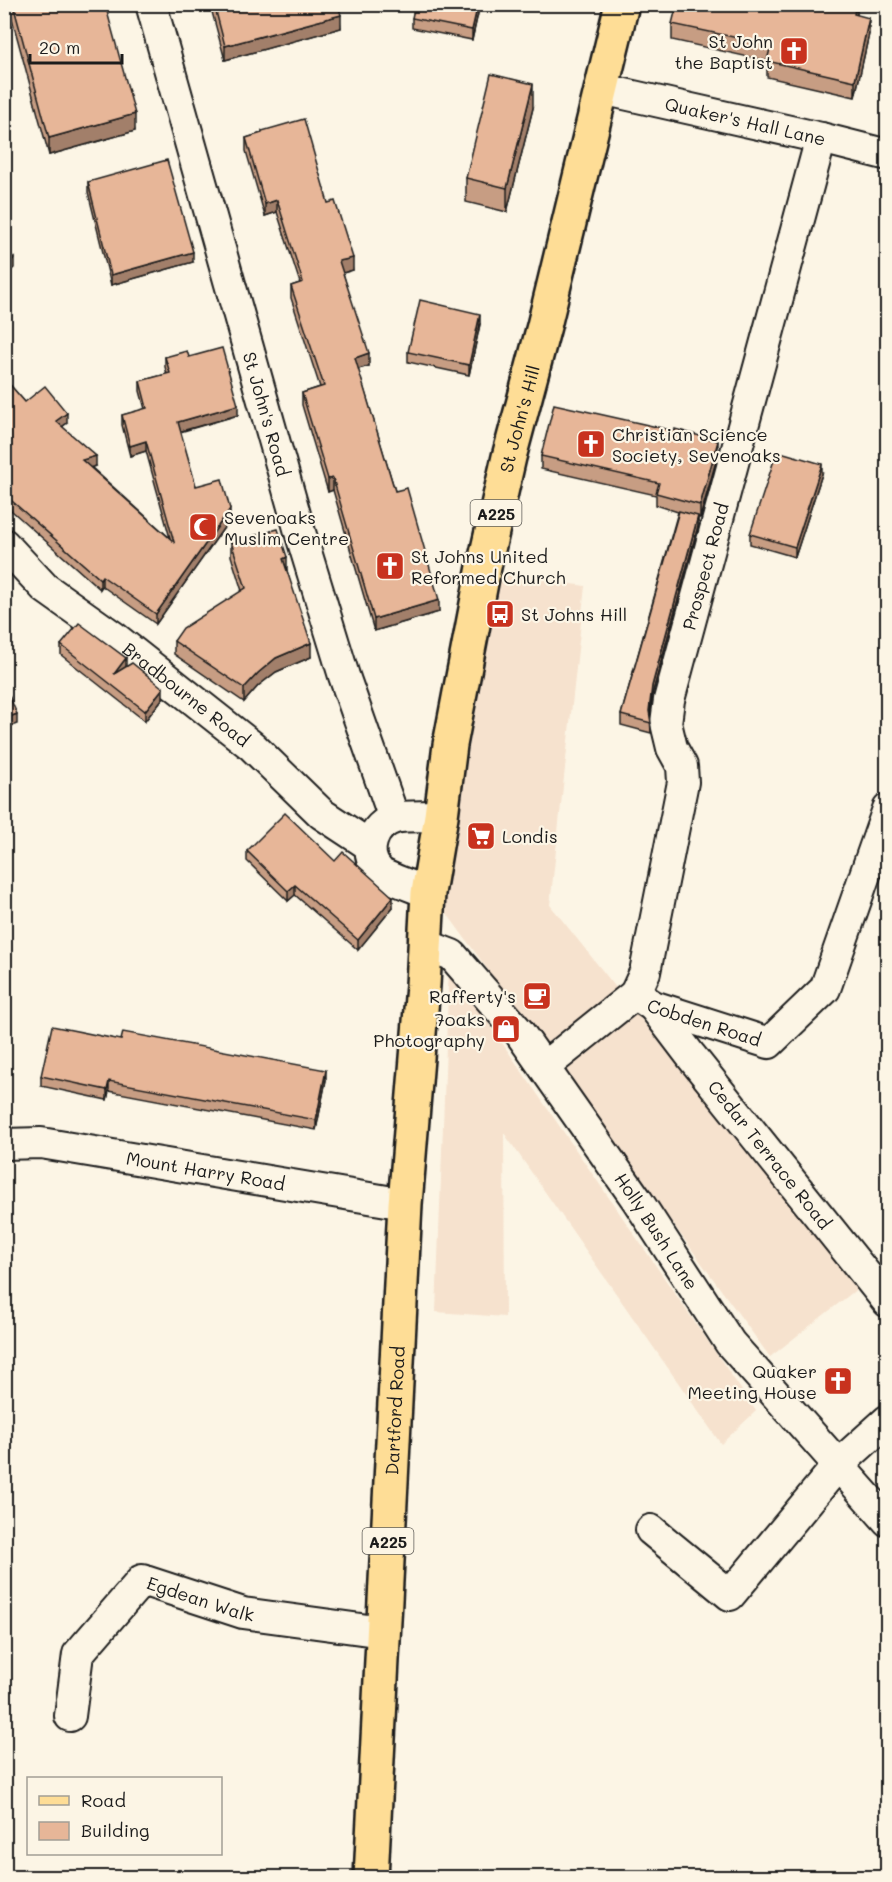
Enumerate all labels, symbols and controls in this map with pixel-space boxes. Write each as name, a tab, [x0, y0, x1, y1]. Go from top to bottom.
scale bar	[30, 27, 122, 65]
place label: St John the Baptist	[674, 29, 773, 74]
text: 20 m	[39, 35, 80, 59]
church icon: St John the Baptist	[778, 35, 810, 67]
street label: Quaker's Hall Lane	[663, 91, 828, 151]
street label: St John's Road	[238, 349, 296, 479]
street label: St John's Hill	[494, 362, 545, 475]
place label: Christian Science Society, Sevenoaks	[612, 422, 781, 467]
church icon: Christian Science Society, Sevenoaks	[575, 428, 607, 460]
road number: A225	[470, 500, 522, 526]
street label: Prospect Road	[676, 500, 734, 633]
place label: Sevenoaks Muslim Centre	[224, 505, 349, 550]
mosque icon: Sevenoaks Muslim Centre	[187, 511, 219, 543]
place label: St Johns United Reformed Church	[411, 544, 566, 589]
church icon: St Johns United Reformed Church	[374, 550, 406, 582]
bus stop icon: St Johns Hill	[484, 598, 516, 630]
place label: St Johns Hill	[521, 602, 627, 626]
street label: Bradbourne Road	[118, 636, 255, 752]
supermarket icon: Londis	[465, 820, 497, 852]
place label: Londis	[502, 824, 558, 848]
cafe icon: Rafferty's	[521, 980, 553, 1012]
place label: Rafferty's	[429, 984, 516, 1008]
street label: Cobden Road	[644, 993, 764, 1052]
place label: 7oaks Photography	[373, 1007, 485, 1052]
shop icon: 7oaks Photography	[490, 1013, 522, 1045]
street label: Cedar Terrace Road	[703, 1075, 837, 1234]
street label: Mount Harry Road	[124, 1145, 287, 1196]
street label: Holly Bush Lane	[609, 1168, 704, 1294]
street label: Dartford Road	[379, 1345, 410, 1476]
place label: Quaker Meeting House	[688, 1359, 817, 1404]
church icon: Quaker Meeting House	[822, 1365, 854, 1397]
road number: A225	[362, 1528, 414, 1554]
street label: Egdean Walk	[144, 1570, 256, 1626]
legend	[27, 1777, 222, 1855]
text: Road	[81, 1788, 126, 1812]
text: Building	[81, 1818, 149, 1842]

